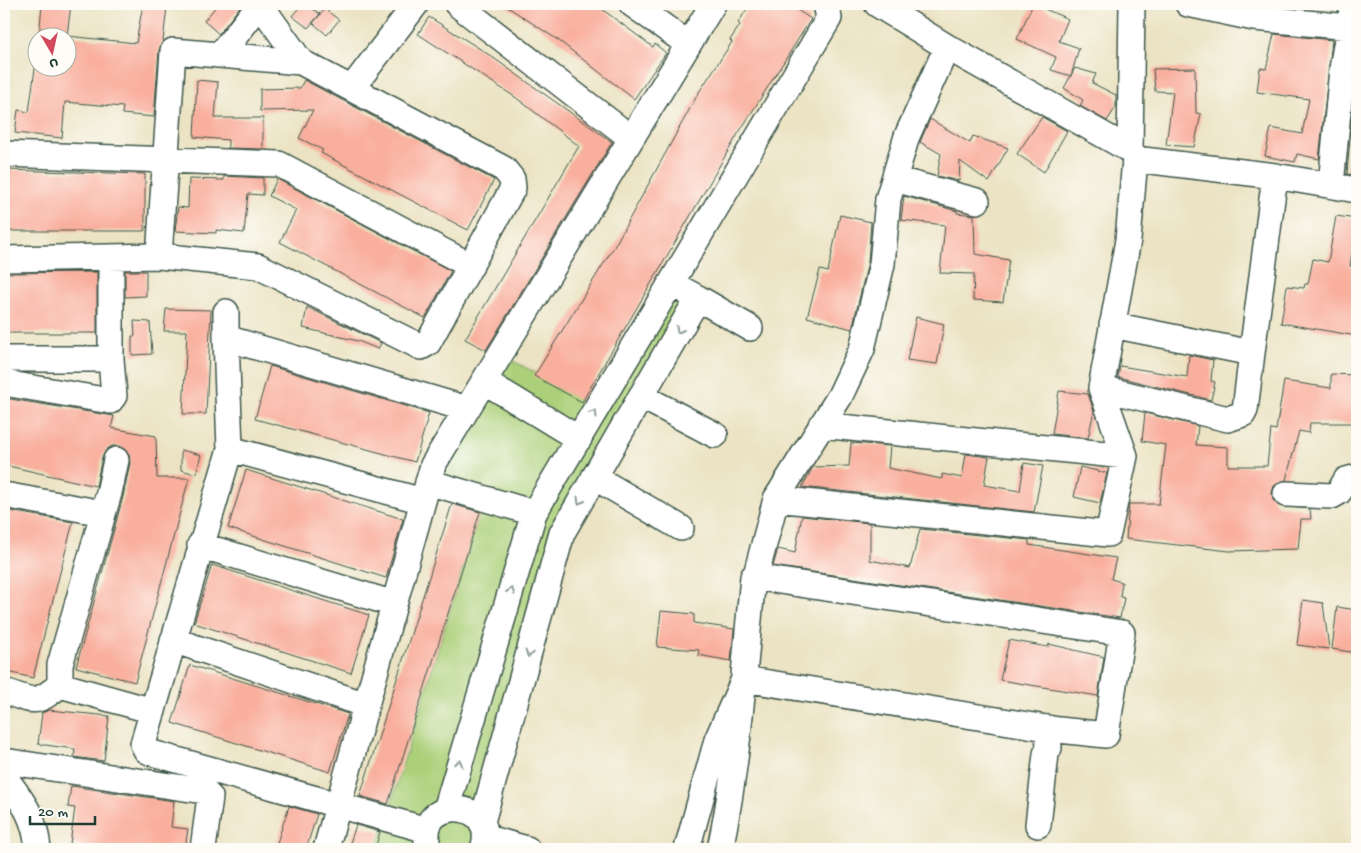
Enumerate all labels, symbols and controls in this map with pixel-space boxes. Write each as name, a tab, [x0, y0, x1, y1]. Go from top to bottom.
north arrow	[28, 28, 78, 78]
text: U	[48, 53, 59, 71]
one-way arrow	[676, 325, 686, 334]
one-way arrow	[588, 410, 598, 419]
one-way arrow	[576, 495, 586, 504]
one-way arrow	[505, 587, 515, 595]
one-way arrow	[524, 650, 535, 659]
one-way arrow	[454, 759, 464, 768]
scale bar	[30, 793, 95, 825]
text: 20 m	[38, 804, 68, 822]

